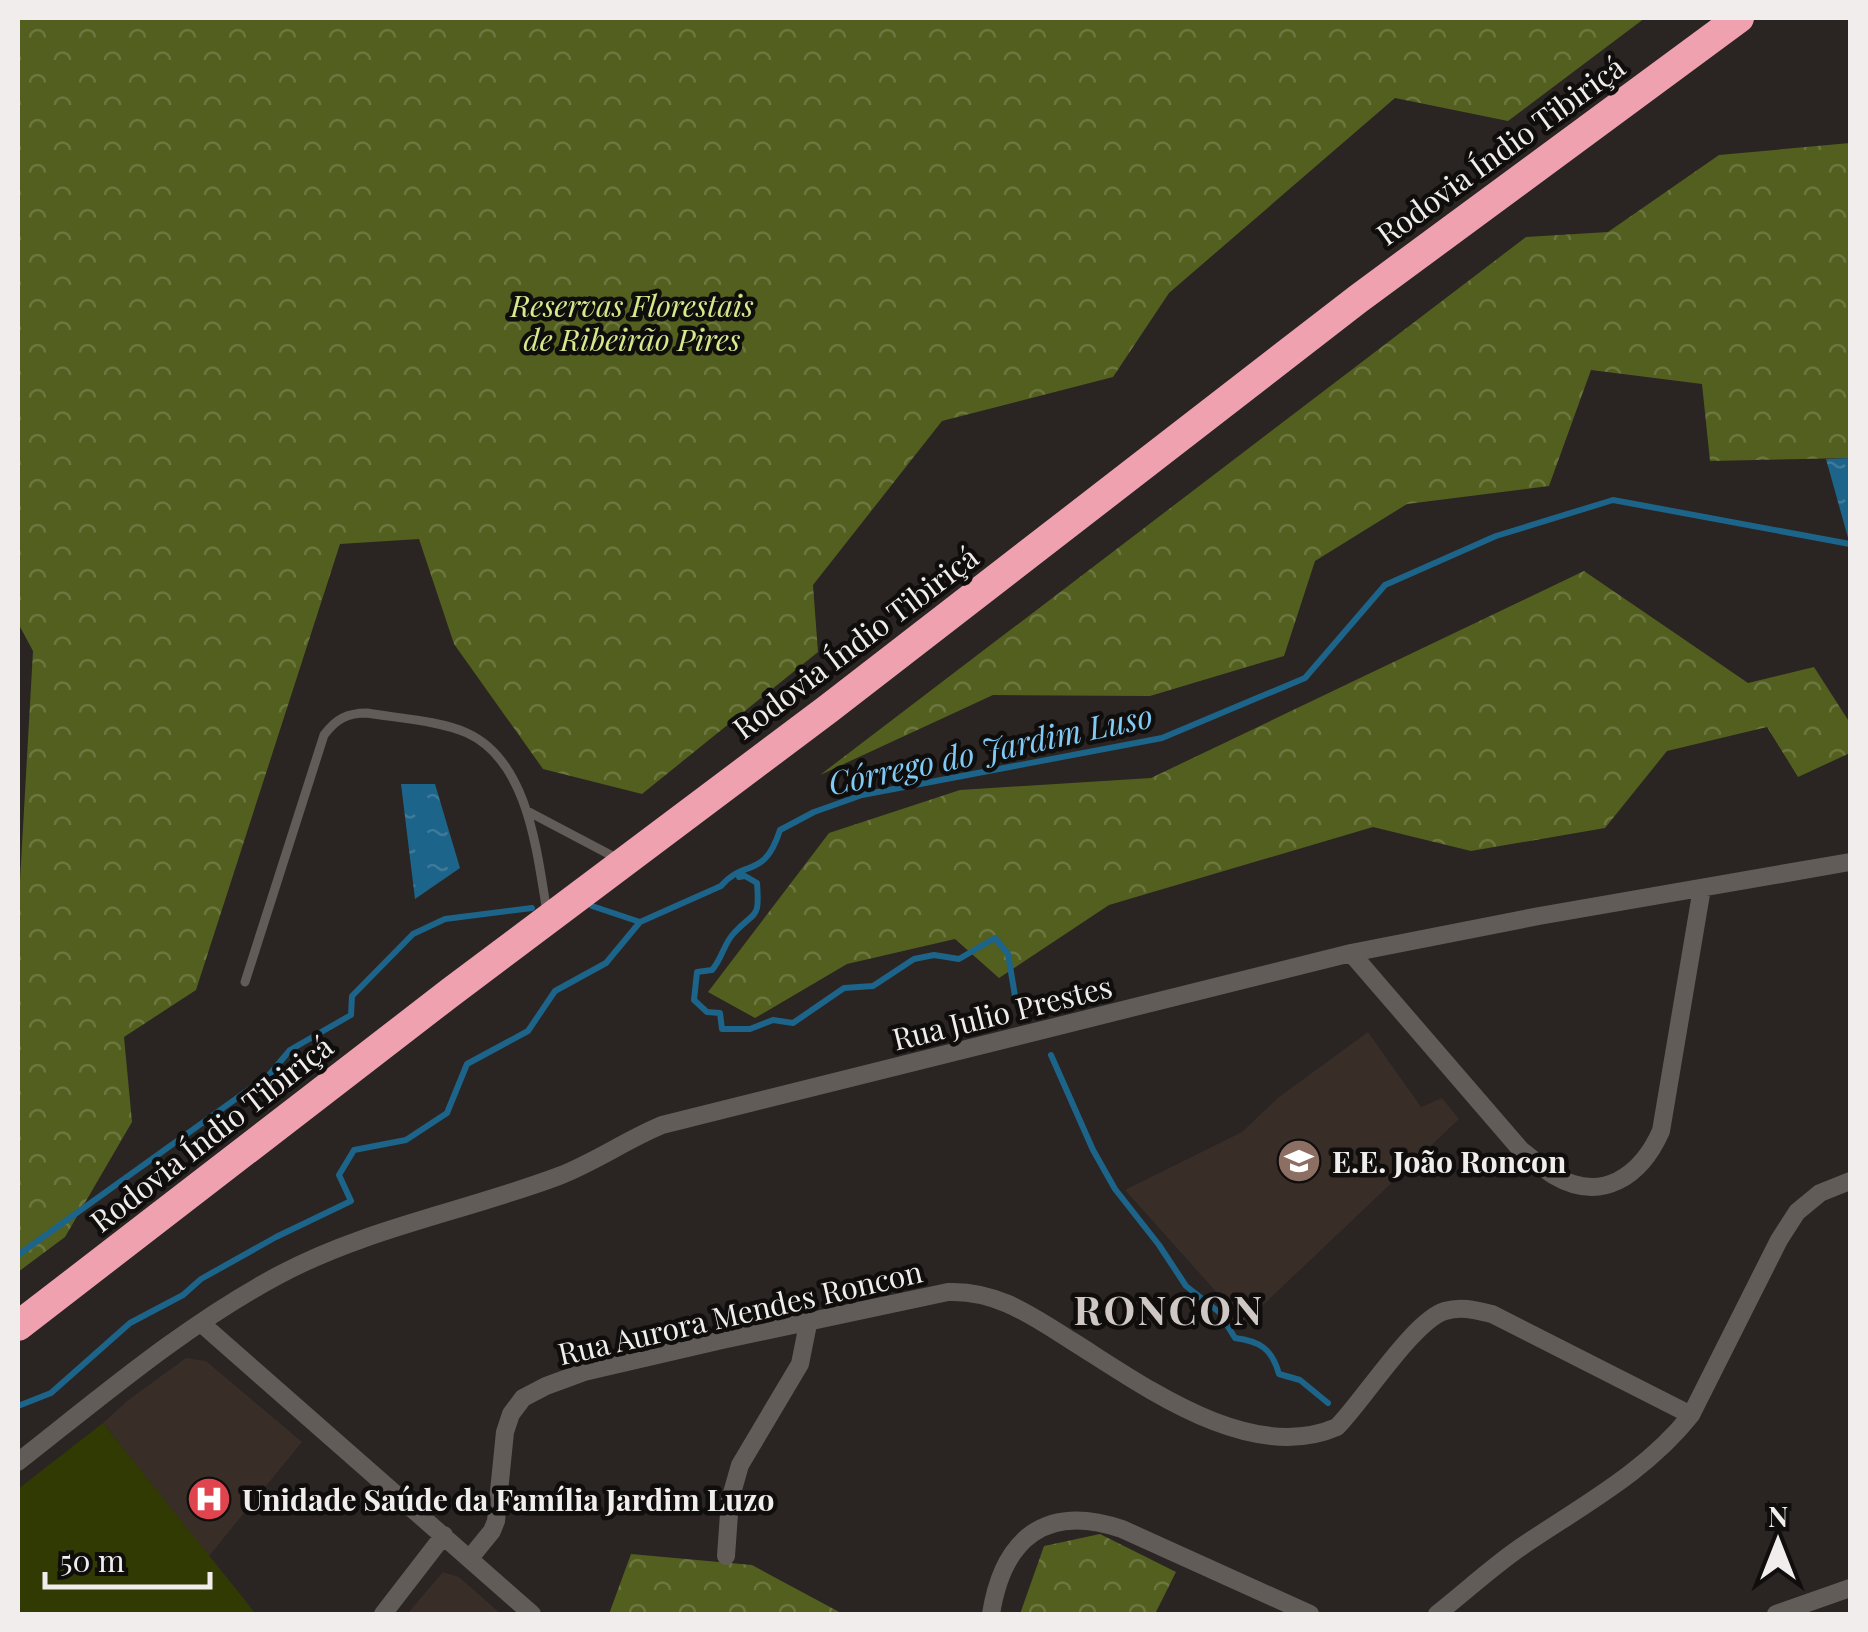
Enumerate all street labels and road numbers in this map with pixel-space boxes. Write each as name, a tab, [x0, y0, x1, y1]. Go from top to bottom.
street label: Rodovia Índio Tibiriçá	[1368, 46, 1632, 254]
street label: Rodovia Índio Tibiriçá	[724, 537, 986, 747]
street label: Rua Julio Prestes	[888, 965, 1116, 1059]
street label: Rodovia Índio Tibiriçá	[82, 1026, 340, 1240]
street label: Rua Aurora Mendes Roncon	[554, 1251, 926, 1373]

